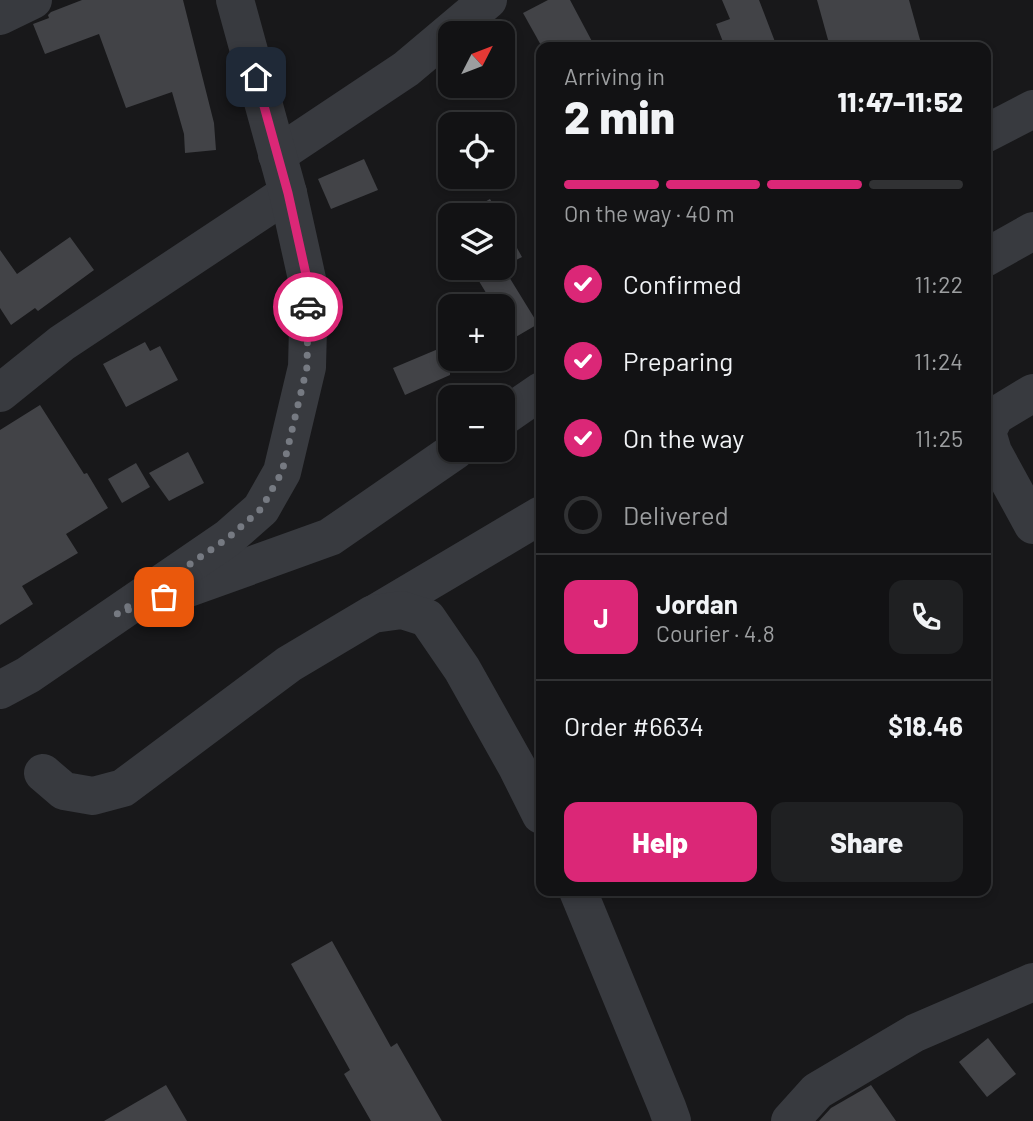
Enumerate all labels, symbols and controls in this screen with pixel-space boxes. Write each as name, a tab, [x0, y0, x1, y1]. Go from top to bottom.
north arrow	[438, 21, 514, 98]
map controls	[438, 21, 515, 462]
pin	[226, 47, 286, 107]
icon: home	[237, 58, 275, 96]
text: Arriving in	[564, 62, 665, 90]
text: 11:47–11:52	[838, 86, 963, 117]
text: 2 min	[564, 88, 675, 143]
button: locate	[438, 112, 515, 189]
text: On the way · 40 m	[564, 199, 735, 227]
button: layers	[438, 203, 515, 280]
icon: check	[564, 265, 602, 303]
text: Confirmed	[623, 268, 742, 299]
text: 11:22	[914, 270, 963, 298]
courier	[273, 272, 343, 342]
icon: car	[289, 288, 327, 326]
button: +	[438, 294, 515, 371]
icon: check	[564, 342, 602, 380]
text: Preparing	[623, 345, 733, 376]
text: 11:24	[914, 347, 963, 375]
button: −	[438, 385, 515, 462]
icon: check	[564, 419, 602, 457]
text: On the way	[623, 422, 744, 453]
text: 11:25	[915, 424, 963, 452]
text: Delivered	[623, 499, 729, 530]
pin	[134, 567, 194, 627]
icon: bag	[145, 578, 183, 616]
button: phone	[889, 580, 963, 654]
text: Jordan	[656, 588, 738, 619]
text: J	[593, 602, 609, 633]
text: Courier · 4.8	[656, 619, 775, 647]
text: Order #6634	[564, 710, 704, 741]
text: $18.46	[888, 710, 963, 741]
button: Help	[564, 802, 757, 882]
button: Share	[771, 802, 963, 882]

